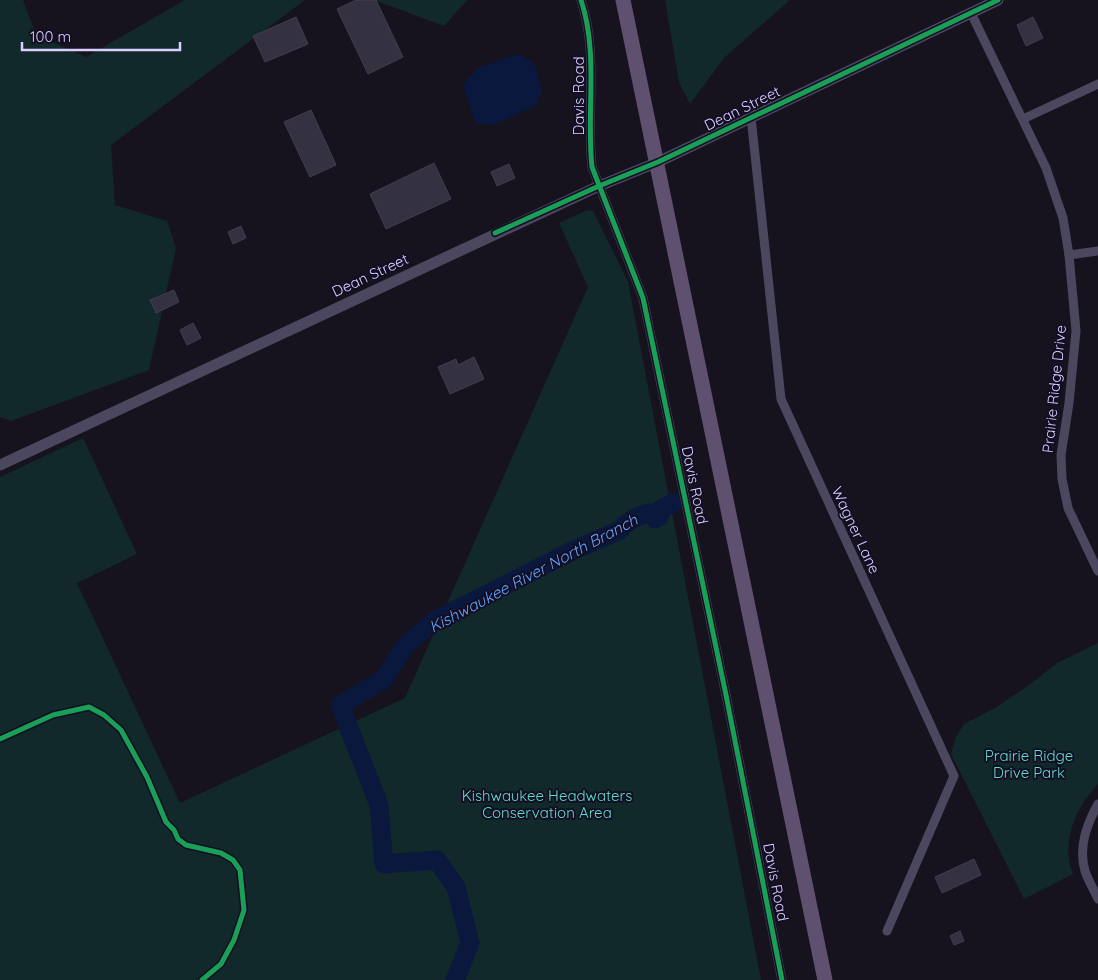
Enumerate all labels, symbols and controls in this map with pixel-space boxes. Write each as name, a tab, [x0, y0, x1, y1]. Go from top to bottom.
scale bar	[22, 20, 180, 52]
text: 100 m	[30, 27, 71, 46]
street label: Davis Road	[569, 56, 588, 136]
street label: Dean Street	[701, 81, 783, 135]
street label: Dean Street	[329, 249, 411, 301]
street label: Prairie Ridge Drive	[1038, 324, 1070, 454]
street label: Davis Road	[677, 444, 713, 526]
street label: Wagner Lane	[828, 483, 884, 577]
water label: Kishwaukee River North Branch	[425, 509, 642, 637]
park label: Prairie Ridge Drive Park	[985, 746, 1073, 782]
park label: Kishwaukee Headwaters Conservation Area	[462, 786, 632, 822]
street label: Davis Road	[759, 841, 793, 923]

